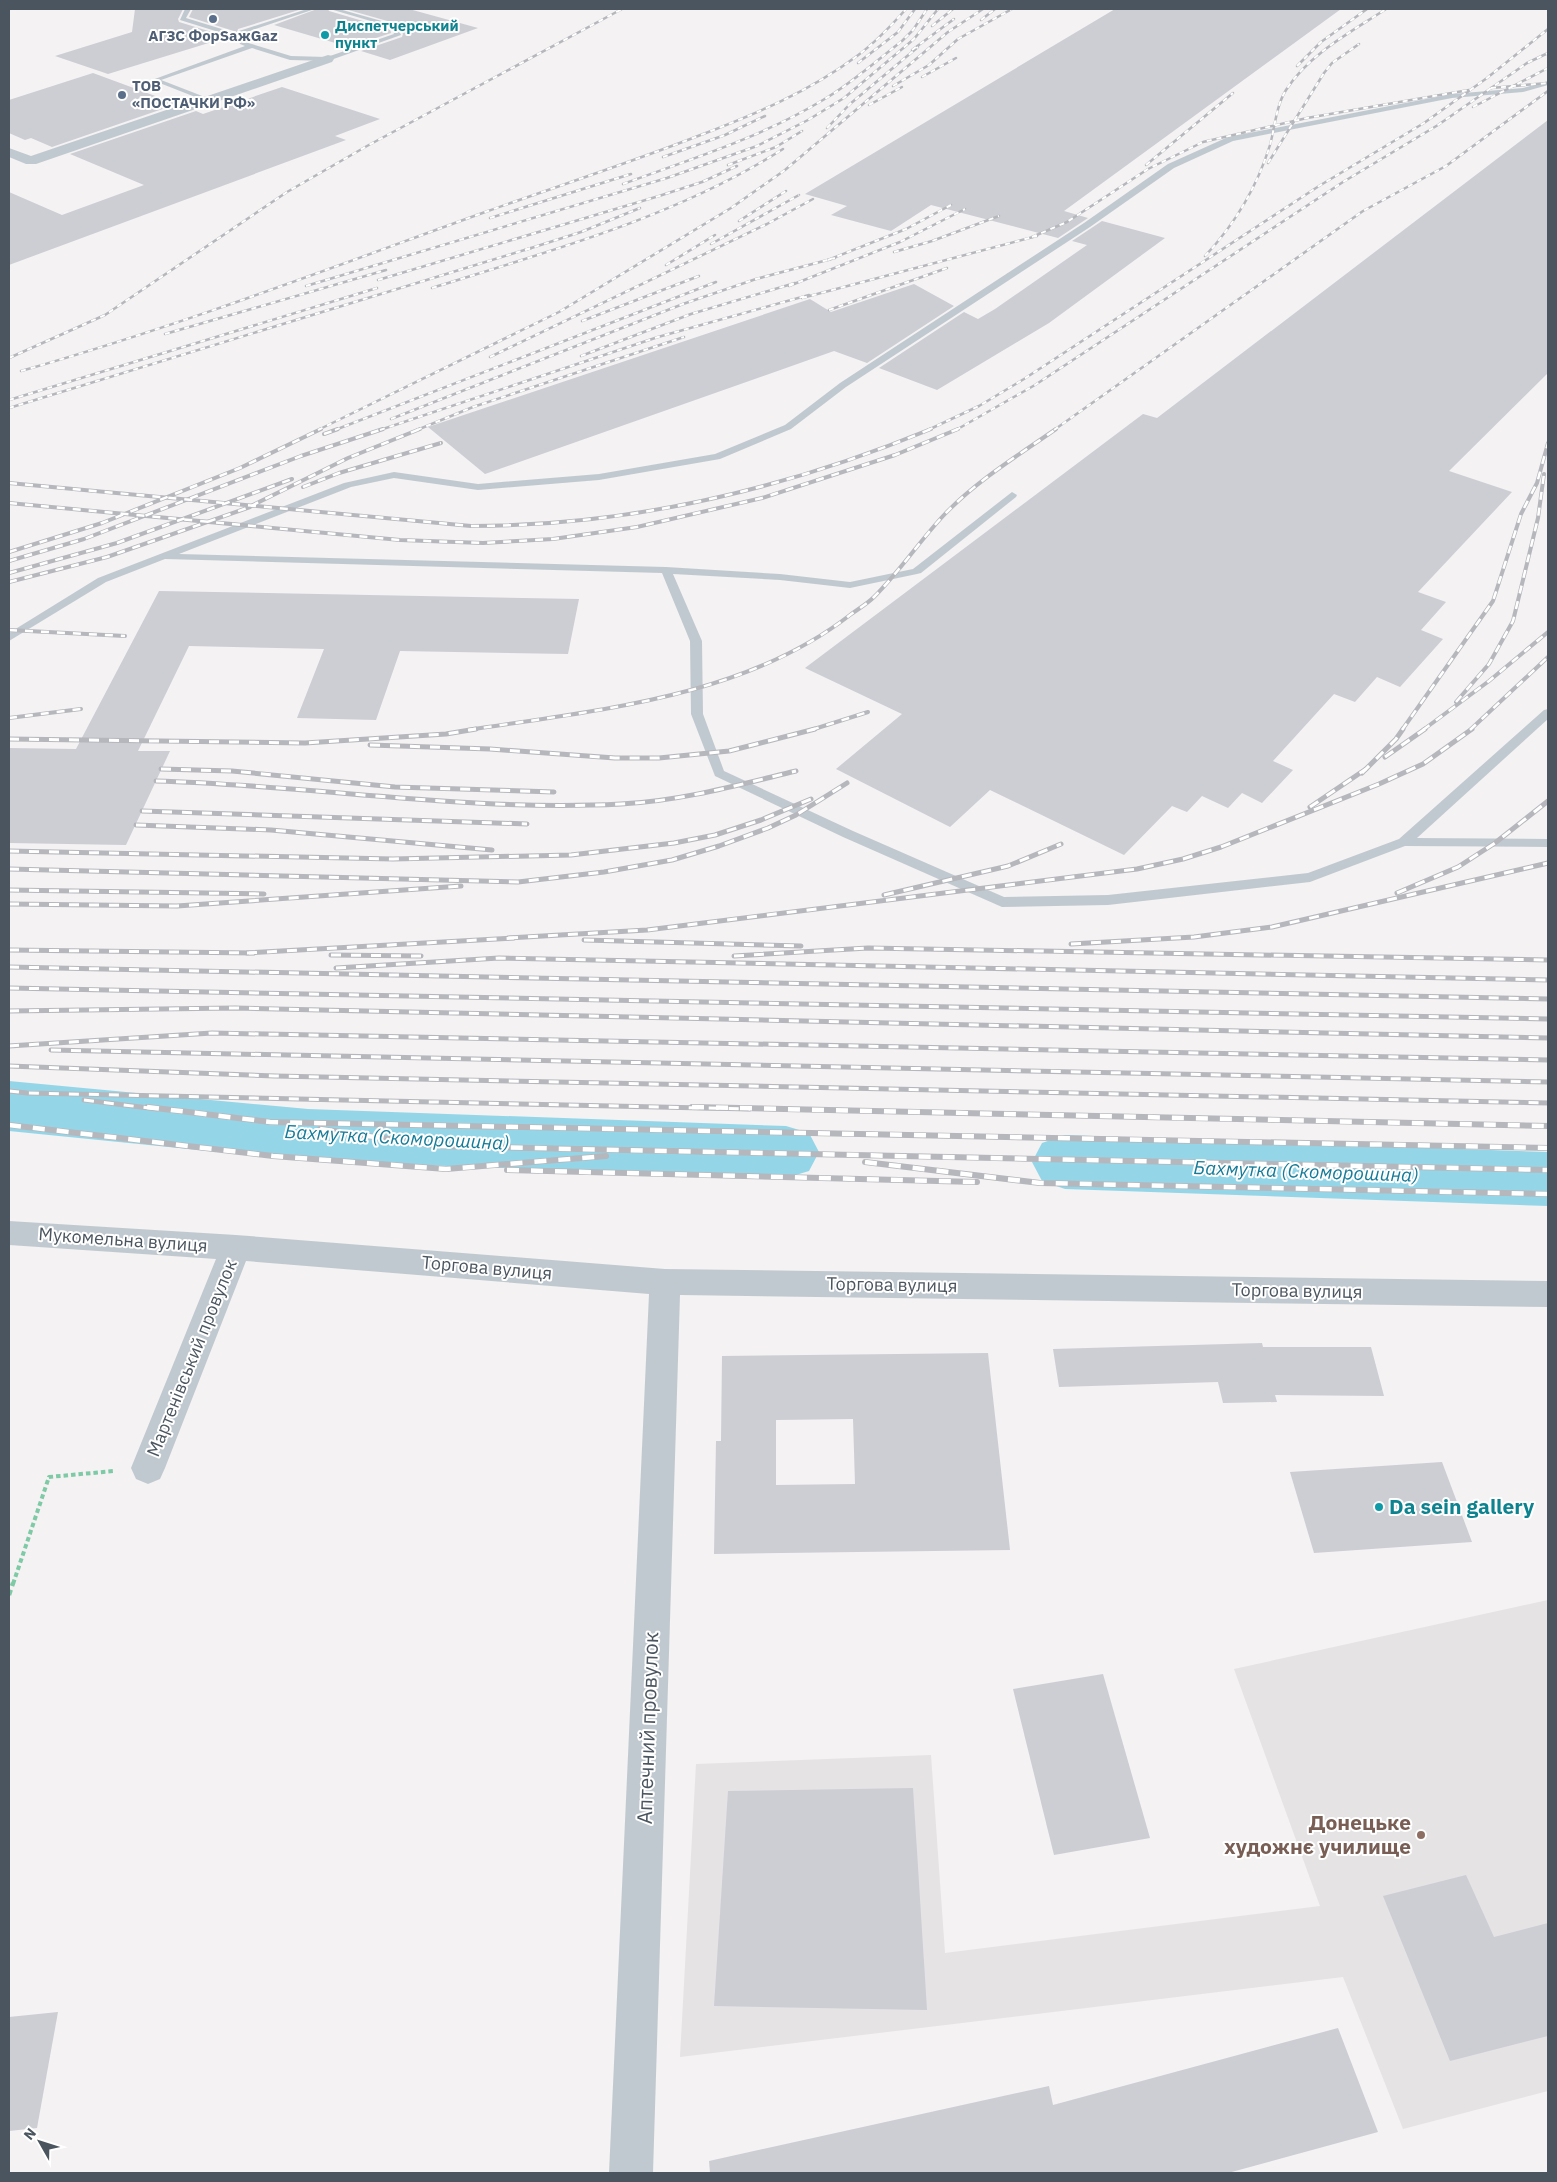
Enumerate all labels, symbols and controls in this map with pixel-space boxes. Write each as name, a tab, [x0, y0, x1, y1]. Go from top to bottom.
marker: АГЗС ФорSажGaz	[207, 13, 219, 25]
place label: Диспетчерський пункт	[335, 16, 459, 52]
place label: АГЗС ФорSажGaz	[148, 26, 278, 45]
marker: Диспетчерський пункт	[319, 29, 331, 41]
place label: ТОВ «ПОСТАЧКИ РФ»	[132, 76, 255, 112]
marker: ТОВ «ПОСТАЧКИ РФ»	[116, 89, 128, 101]
water label: Бахмутка (Скоморошина)	[284, 1119, 510, 1155]
water label: Бахмутка (Скоморошина)	[1193, 1155, 1419, 1187]
street label: Мукомельна вулиця	[38, 1222, 208, 1257]
street label: Торгова вулиця	[421, 1250, 553, 1285]
street label: Мартенівський провулок	[141, 1256, 242, 1460]
street label: Торгова вулиця	[826, 1272, 958, 1297]
street label: Торгова вулиця	[1231, 1278, 1363, 1303]
place label: Da sein gallery	[1389, 1492, 1535, 1520]
marker: Da sein gallery	[1373, 1501, 1385, 1513]
street label: Аптечний провулок	[630, 1631, 664, 1825]
place label: Донецьке художнє училище	[1224, 1808, 1411, 1860]
marker: Донецьке художнє училище	[1415, 1829, 1427, 1841]
north arrow	[15, 2117, 65, 2167]
text: N	[20, 2124, 40, 2143]

